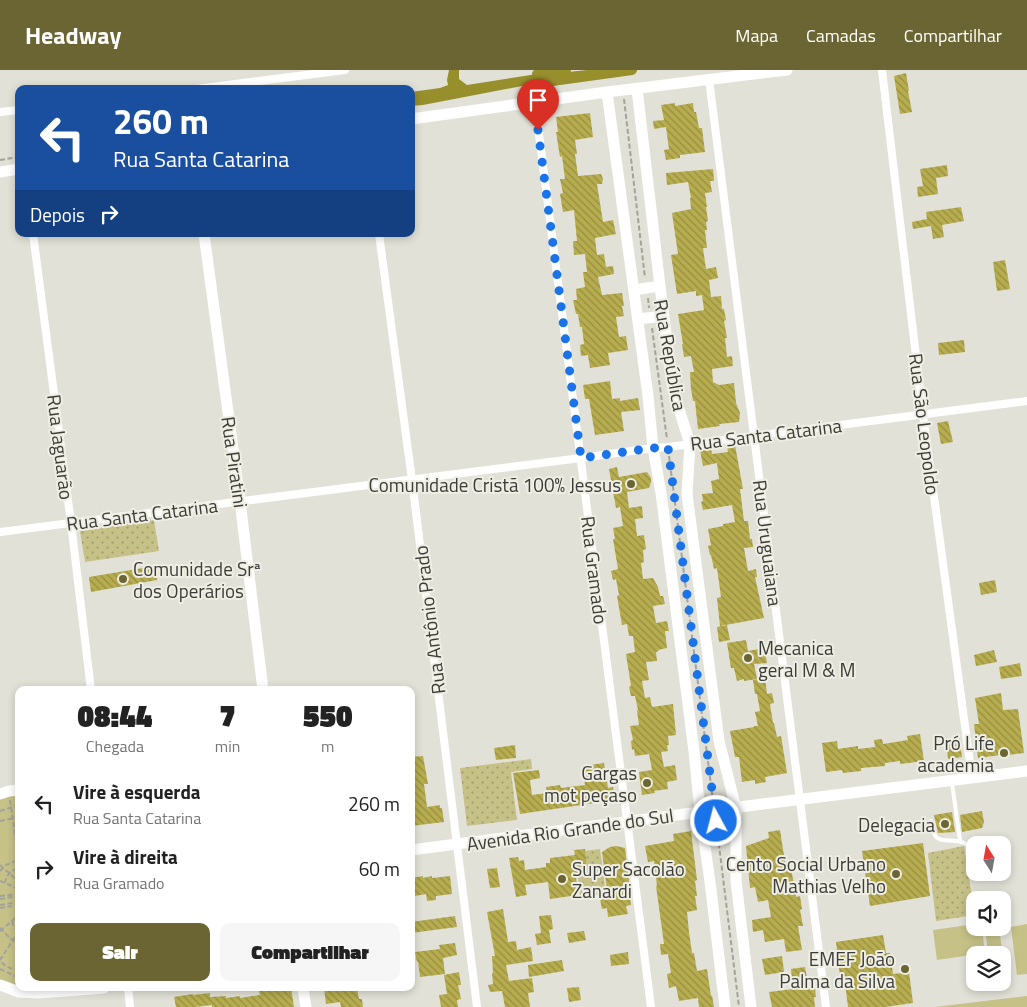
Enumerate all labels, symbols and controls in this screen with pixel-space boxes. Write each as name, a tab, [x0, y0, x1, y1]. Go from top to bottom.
text: Headway	[25, 17, 121, 53]
text: Mapa	[735, 22, 778, 49]
text: Camadas	[806, 22, 876, 49]
text: Compartilhar	[904, 22, 1002, 49]
pin	[517, 79, 559, 130]
icon: arrive	[524, 86, 552, 114]
text: 260 m	[113, 94, 209, 148]
icon: left	[30, 105, 95, 170]
text: Rua Santa Catarina	[113, 142, 289, 176]
text: Depois	[30, 200, 85, 229]
icon: right	[95, 200, 123, 228]
street label: Rua República	[647, 297, 695, 414]
street label: Rua São Leopoldo	[902, 351, 948, 497]
street label: Rua Jaguarão	[40, 393, 82, 501]
street label: Rua Santa Catarina	[689, 410, 844, 458]
street label: Rua Piratini	[214, 414, 256, 510]
place label: Comunidade Cristã 100% Jessus	[369, 470, 621, 499]
marker: Comunidade Cristã 100% Jessus	[625, 478, 637, 490]
street label: Rua Uruguaiana	[746, 478, 790, 608]
street label: Rua Santa Catarina	[65, 490, 220, 538]
street label: Rua Gramado	[574, 514, 616, 626]
street label: Rua Antônio Prado	[405, 544, 453, 696]
place label: Comunidade Srª dos Operários	[133, 554, 261, 605]
marker: Comunidade Srª dos Operários	[117, 573, 129, 585]
place label: Mecanica geral M & M	[758, 633, 855, 684]
marker: Mecanica geral M & M	[742, 652, 754, 664]
text: 08:44	[78, 693, 152, 739]
text: 7	[219, 693, 236, 739]
text: 550	[303, 693, 352, 739]
place label: Pró Life academia	[917, 728, 994, 779]
text: Chegada	[86, 734, 144, 758]
text: min	[215, 734, 240, 758]
text: m	[321, 734, 334, 758]
marker: Pró Life academia	[998, 747, 1010, 759]
place label: Gargas mot peçaso	[544, 758, 637, 809]
text: Vire à esquerda	[73, 777, 201, 806]
marker: Gargas mot peçaso	[641, 777, 653, 789]
text: 260 m	[348, 789, 400, 818]
icon: left	[30, 790, 58, 818]
position arrow	[689, 794, 741, 846]
street label: Avenida Rio Grande do Sul	[465, 800, 675, 858]
text: Rua Santa Catarina	[73, 806, 201, 830]
place label: Delegacia	[858, 810, 935, 839]
marker: Delegacia	[939, 818, 951, 830]
north arrow	[966, 836, 1011, 881]
map controls	[966, 836, 1011, 991]
text: Vire à direita	[73, 842, 178, 871]
place label: Cento Social Urbano Mathias Velho	[726, 849, 886, 900]
text: 60 m	[359, 854, 400, 883]
place label: Super Sacolão Zanardi	[572, 854, 685, 905]
icon: right	[30, 855, 58, 883]
marker: Cento Social Urbano Mathias Velho	[890, 868, 902, 880]
text: Rua Gramado	[73, 871, 165, 895]
marker: Super Sacolão Zanardi	[556, 873, 568, 885]
button: sound	[966, 891, 1011, 936]
button: Sair	[30, 923, 210, 981]
button: Compartilhar	[220, 923, 400, 981]
place label: EMEF João Palma da Silva	[779, 944, 895, 995]
button: layers	[966, 946, 1011, 991]
marker: EMEF João Palma da Silva	[899, 963, 911, 975]

